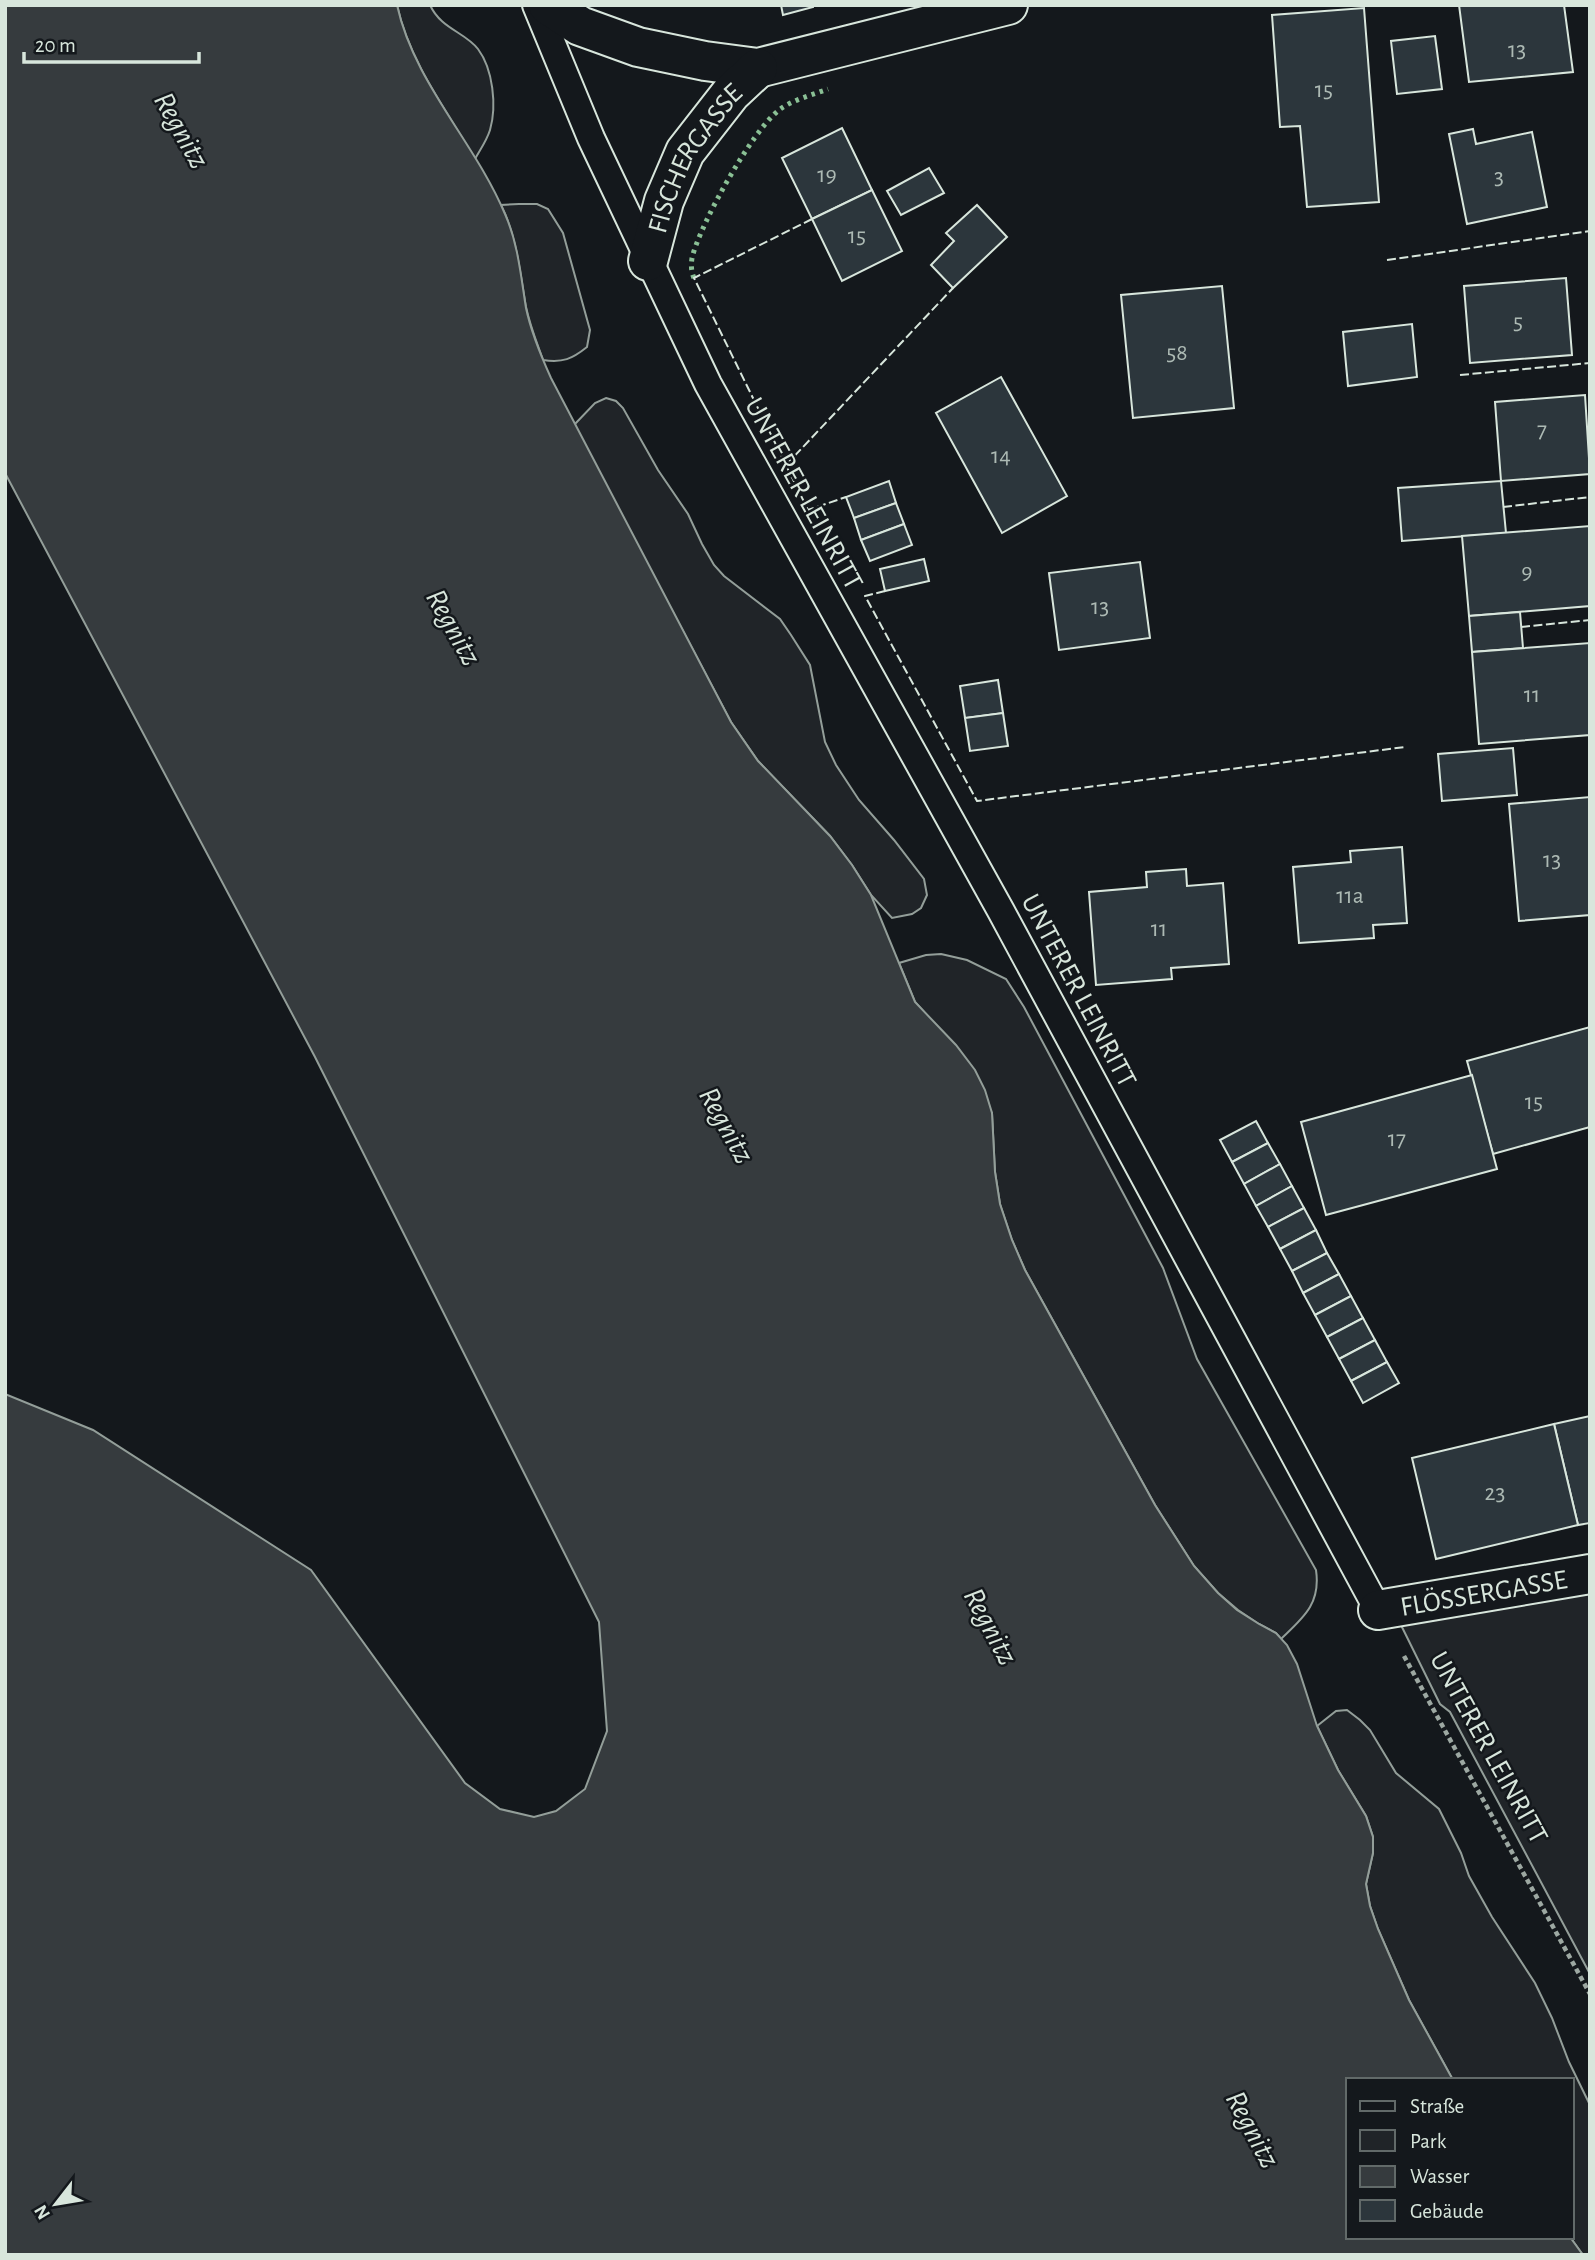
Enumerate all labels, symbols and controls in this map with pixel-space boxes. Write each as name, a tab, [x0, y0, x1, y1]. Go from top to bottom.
scale bar	[24, 21, 200, 65]
text: 20 m	[35, 35, 76, 56]
house number: 13	[1508, 38, 1526, 62]
house number: 15	[1315, 78, 1333, 102]
street label: FISCHERGASSE	[644, 79, 748, 236]
water label: Regnitz	[148, 87, 214, 174]
house number: 19	[817, 163, 837, 187]
house number: 3	[1494, 165, 1504, 189]
house number: 15	[848, 224, 866, 248]
house number: 5	[1513, 310, 1523, 334]
house number: 58	[1166, 341, 1188, 365]
street label: UNTERER LEINRITT	[739, 393, 868, 595]
house number: 7	[1537, 418, 1547, 442]
house number: 14	[991, 444, 1011, 468]
house number: 9	[1521, 560, 1533, 584]
water label: Regnitz	[420, 584, 486, 671]
house number: 13	[1091, 595, 1109, 619]
house number: 11	[1524, 683, 1540, 707]
house number: 13	[1543, 848, 1561, 872]
house number: 11a	[1336, 884, 1364, 908]
street label: UNTERER LEINRITT	[1016, 890, 1141, 1092]
house number: 11	[1151, 917, 1167, 941]
water label: Regnitz	[693, 1082, 759, 1169]
house number: 15	[1525, 1090, 1543, 1114]
house number: 17	[1388, 1127, 1406, 1151]
house number: 23	[1485, 1481, 1505, 1505]
street label: FLÖSSERGASSE	[1398, 1566, 1569, 1622]
water label: Regnitz	[958, 1583, 1023, 1670]
street label: UNTERER LEINRITT	[1424, 1647, 1553, 1849]
legend	[1346, 2078, 1574, 2239]
water label: Regnitz	[1220, 2086, 1285, 2173]
text: Straße	[1410, 2096, 1464, 2117]
text: Park	[1410, 2131, 1447, 2152]
text: Wasser	[1410, 2166, 1470, 2187]
north arrow	[21, 2169, 91, 2239]
text: N	[31, 2201, 54, 2223]
text: Gebäude	[1410, 2201, 1484, 2222]

